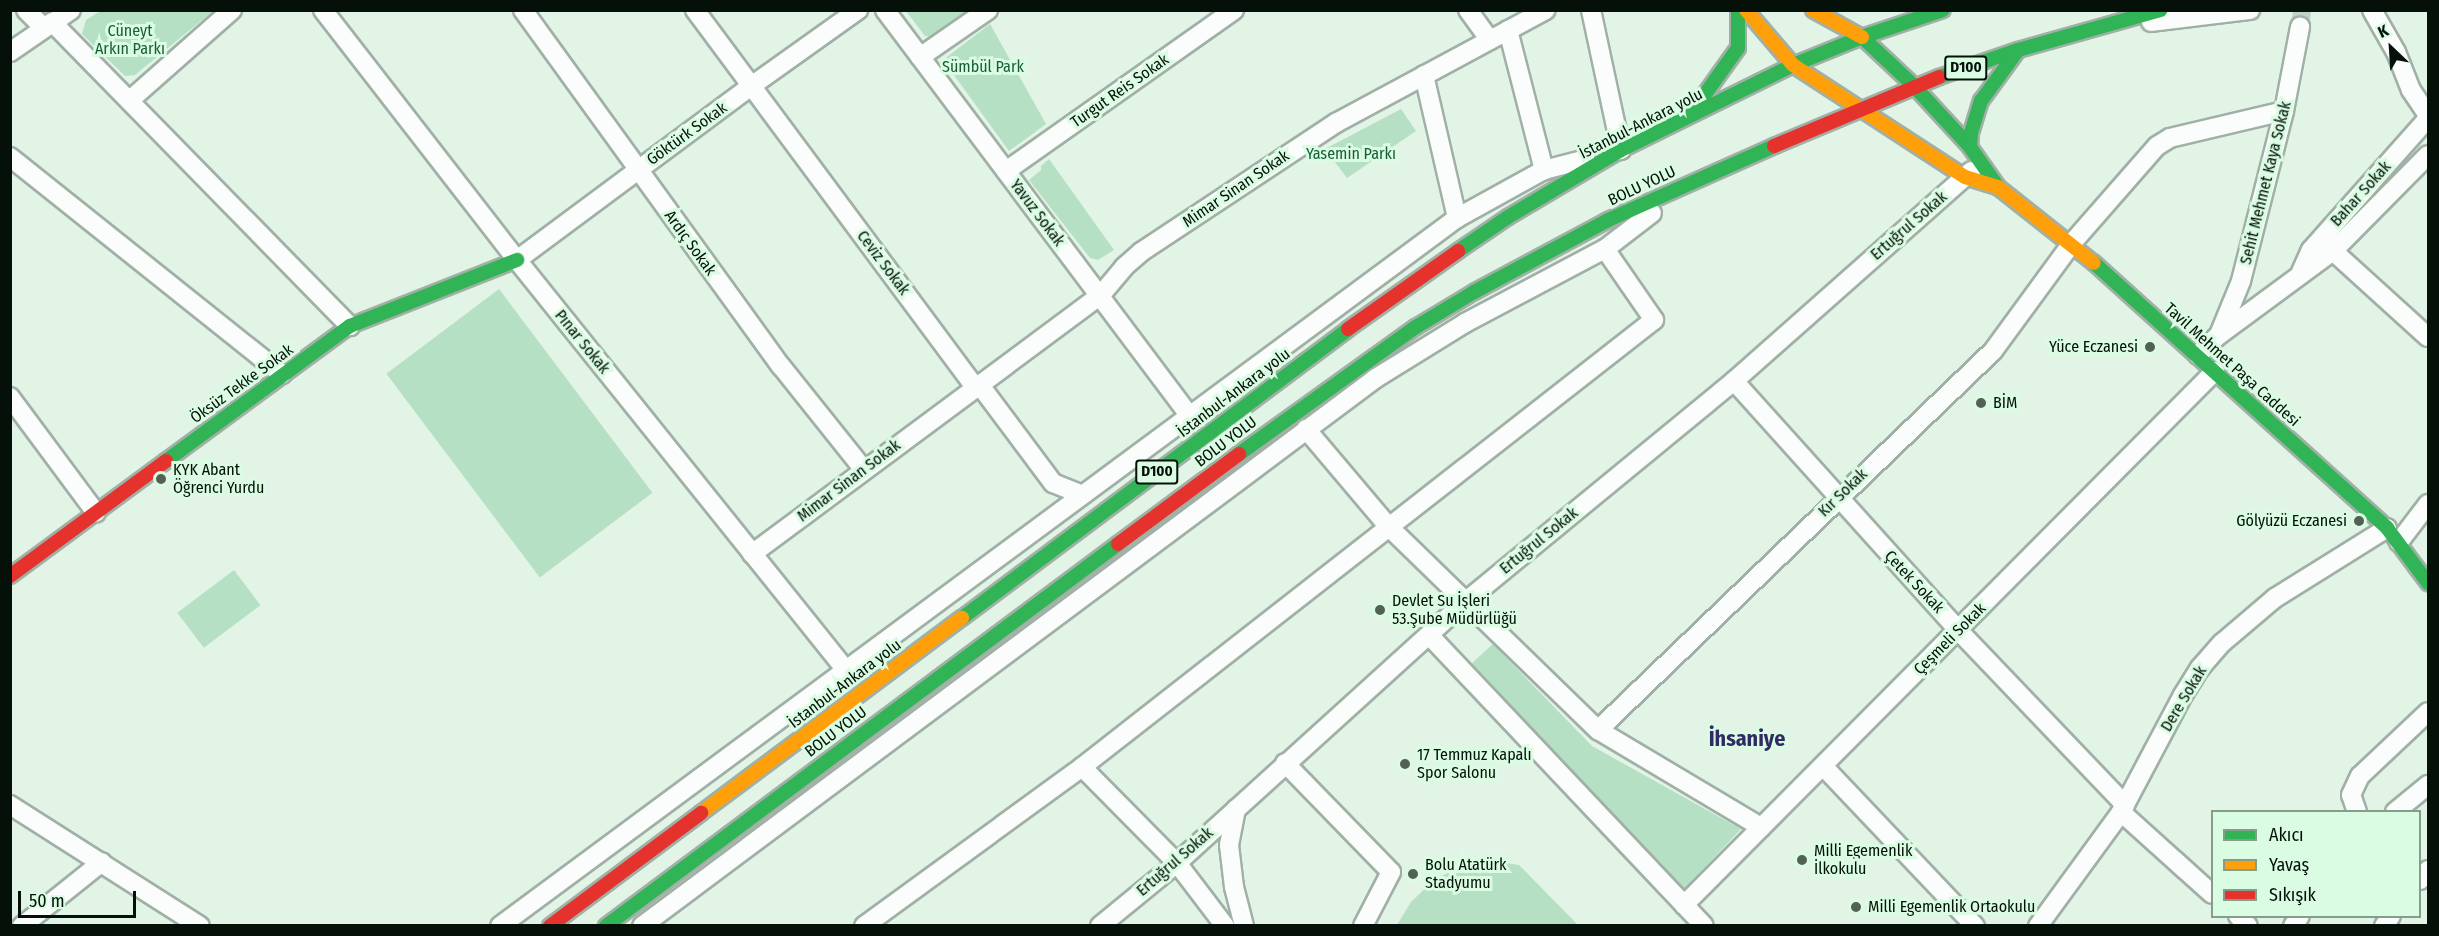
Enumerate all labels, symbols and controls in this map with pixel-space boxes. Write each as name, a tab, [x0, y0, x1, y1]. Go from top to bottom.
north arrow	[2361, 18, 2421, 78]
park label: Cüneyt Arkın Parkı	[95, 21, 165, 59]
text: K	[2375, 21, 2391, 42]
street label: Turgut Reis Sokak	[1067, 50, 1173, 132]
road number: D100	[1944, 56, 1988, 80]
park label: Sümbül Park	[942, 57, 1024, 77]
street label: İstanbul-Ankara yolu	[1576, 85, 1706, 163]
street label: Göktürk Sokak	[643, 99, 731, 169]
street label: Sehit Mehmet Kaya Sokak	[2236, 99, 2296, 267]
park label: Yasemin Parkı	[1306, 144, 1396, 164]
street label: Mimar Sinan Sokak	[1179, 146, 1293, 232]
street label: Bahar Sokak	[2327, 157, 2395, 231]
street label: BOLU YOLU	[1605, 162, 1679, 210]
street label: Yavuz Sokak	[1006, 176, 1068, 250]
street label: Ertuğrul Sokak	[1867, 188, 1951, 264]
street label: Ardıç Sokak	[660, 207, 720, 279]
street label: Ceviz Sokak	[853, 227, 913, 299]
street label: Tavil Mehmet Paşa Caddesi	[2160, 299, 2304, 431]
street label: Pınar Sokak	[550, 306, 614, 378]
place label: Yüce Eczanesi	[2049, 337, 2138, 357]
street label: Öksüz Tekke Sokak	[187, 340, 297, 428]
marker: Yüce Eczanesi	[2143, 340, 2157, 354]
street label: İstanbul-Ankara yolu	[1174, 344, 1294, 442]
place label: BİM	[1993, 393, 2017, 413]
marker: BİM	[1974, 396, 1988, 410]
street label: BOLU YOLU	[1191, 413, 1261, 471]
street label: Mimar Sinan Sokak	[794, 436, 904, 526]
place label: KYK Abant Öğrenci Yurdu	[173, 460, 264, 498]
road number: D100	[1134, 460, 1180, 484]
street label: Kır Sokak	[1814, 465, 1872, 521]
marker: KYK Abant Öğrenci Yurdu	[154, 472, 168, 486]
street label: Ertuğrul Sokak	[1496, 504, 1582, 578]
place label: Gölyüzü Eczanesi	[2236, 511, 2347, 531]
marker: Gölyüzü Eczanesi	[2352, 514, 2366, 528]
street label: Çetek Sokak	[1880, 547, 1948, 617]
place label: Devlet Su İşleri 53.Şube Müdürlüğü	[1392, 591, 1517, 629]
street label: Çeşmeli Sokak	[1910, 599, 1990, 679]
marker: Devlet Su İşleri 53.Şube Müdürlüğü	[1373, 603, 1387, 617]
street label: İstanbul-Ankara yolu	[785, 635, 905, 733]
street label: Dere Sokak	[2157, 663, 2211, 735]
street label: BOLU YOLU	[801, 703, 871, 761]
district label: İhsaniye	[1709, 726, 1785, 752]
place label: 17 Temmuz Kapalı Spor Salonu	[1417, 745, 1531, 783]
marker: 17 Temmuz Kapalı Spor Salonu	[1398, 757, 1412, 771]
legend	[2211, 810, 2421, 918]
street label: Ertuğrul Sokak	[1133, 824, 1217, 900]
text: Akıcı	[2269, 824, 2304, 846]
place label: Milli Egemenlik İlkokulu	[1814, 841, 1912, 879]
marker: Milli Egemenlik İlkokulu	[1795, 853, 1809, 867]
text: Yavaş	[2269, 854, 2309, 876]
place label: Bolu Atatürk Stadyumu	[1425, 855, 1507, 893]
marker: Bolu Atatürk Stadyumu	[1406, 867, 1420, 881]
scale bar	[21, 879, 140, 917]
text: Sıkışık	[2269, 884, 2316, 906]
text: 50 m	[29, 890, 65, 912]
place label: Milli Egemenlik Ortaokulu	[1868, 897, 2035, 917]
marker: Milli Egemenlik Ortaokulu	[1849, 900, 1863, 914]

